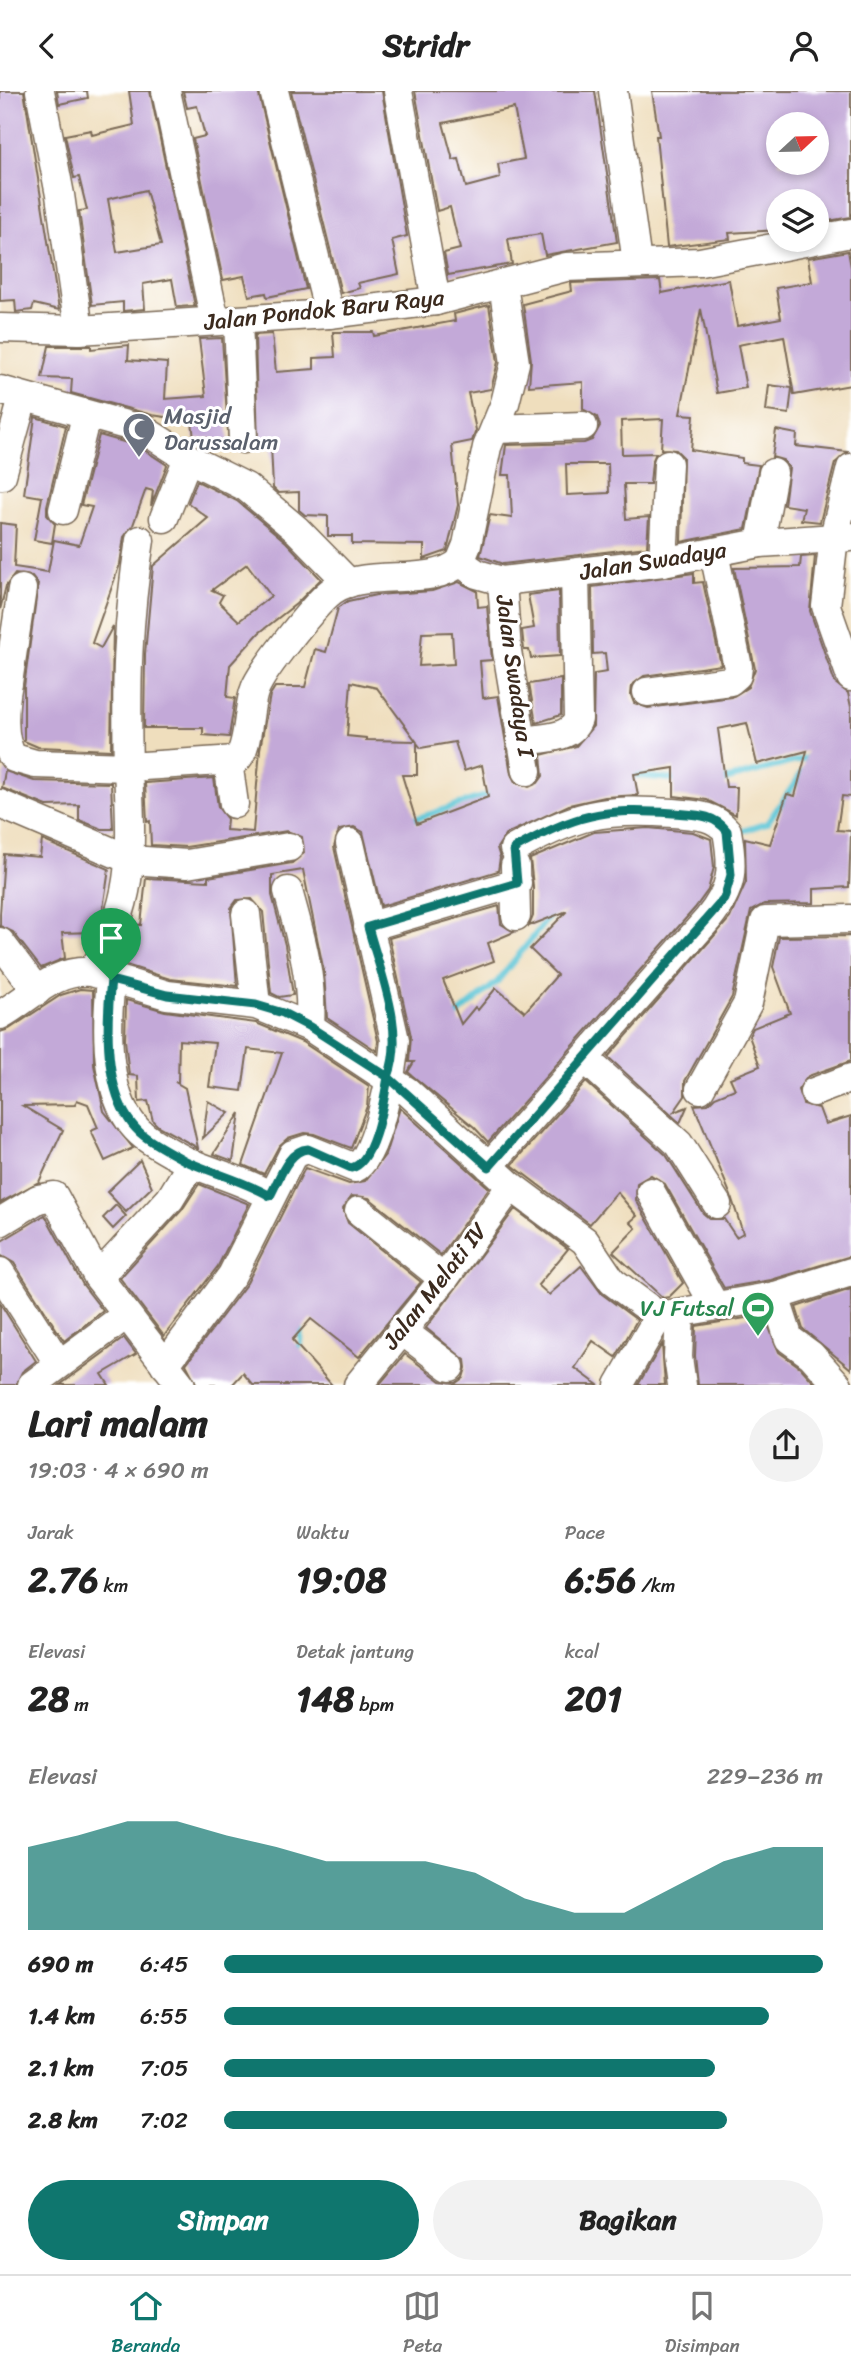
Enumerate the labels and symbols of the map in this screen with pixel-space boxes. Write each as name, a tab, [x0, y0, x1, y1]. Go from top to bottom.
north arrow	[766, 112, 830, 175]
street label: Jalan Pondok Baru Raya	[201, 277, 446, 343]
place label: Masjid Darussalam	[164, 396, 278, 463]
mosque icon: Masjid Darussalam	[120, 410, 158, 459]
street label: Jalan Swadaya	[576, 529, 730, 593]
street label: Jalan Swadaya I	[483, 591, 547, 761]
pin	[81, 908, 141, 980]
street label: Jalan Melati IV	[371, 1213, 498, 1360]
place label: VJ Futsal	[640, 1288, 734, 1329]
sports icon: VJ Futsal	[739, 1289, 777, 1338]

